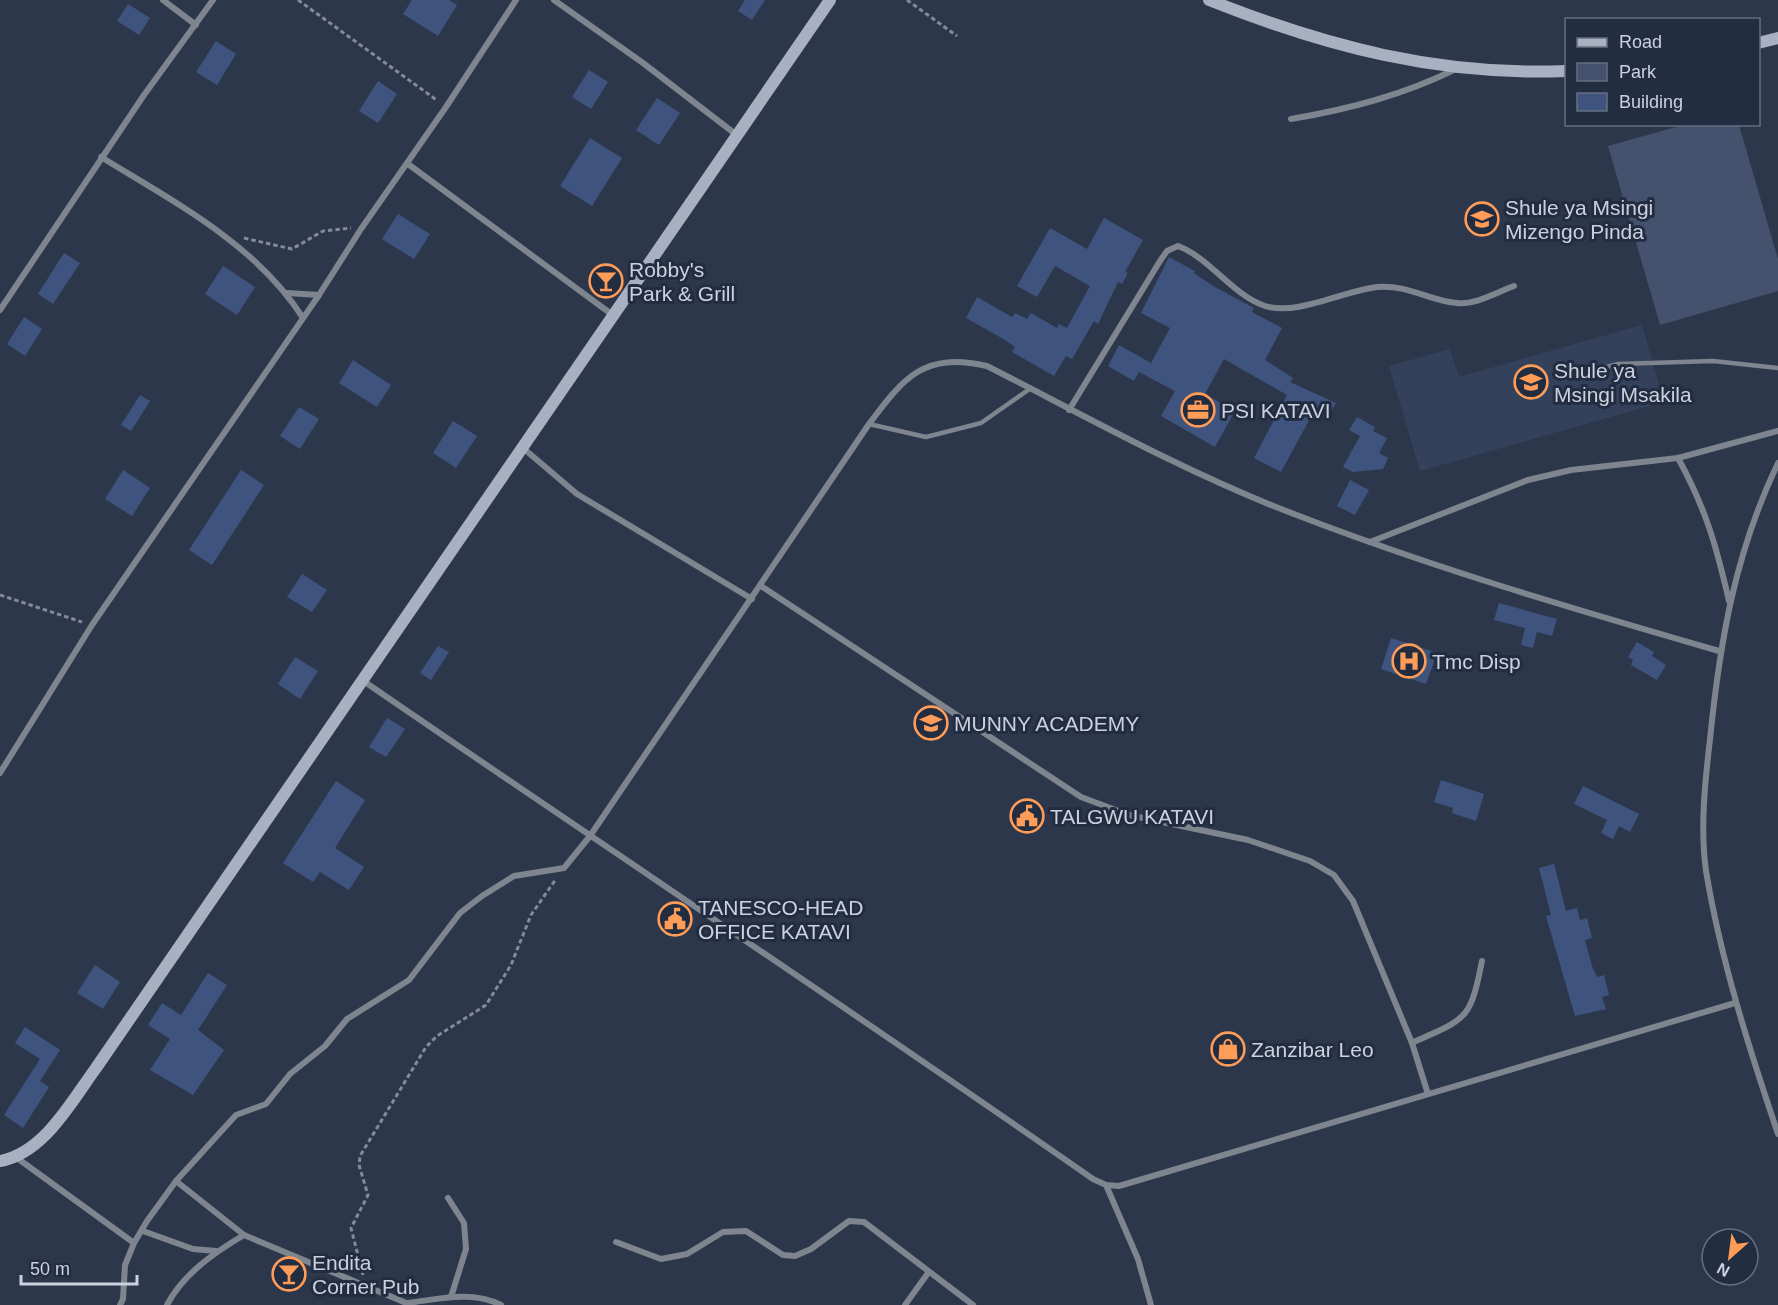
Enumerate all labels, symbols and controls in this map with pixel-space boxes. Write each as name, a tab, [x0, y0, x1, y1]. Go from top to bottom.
legend	[1565, 18, 1760, 126]
text: Road	[1619, 32, 1662, 52]
text: Park	[1619, 62, 1657, 82]
text: Building	[1619, 92, 1683, 112]
place label: Shule ya Msingi Mizengo Pinda	[1505, 196, 1653, 243]
school or university icon: Shule ya Msingi Mizengo Pinda	[1464, 201, 1500, 237]
place label: Robby's Park & Grill	[629, 258, 735, 305]
bar icon: Robby's Park & Grill	[588, 263, 624, 299]
place label: Shule ya Msingi Msakila	[1554, 359, 1692, 406]
school or university icon: Shule ya Msingi Msakila	[1513, 364, 1549, 400]
office icon: PSI KATAVI	[1180, 392, 1216, 428]
place label: PSI KATAVI	[1221, 399, 1331, 422]
hospital icon: Tmc Disp	[1391, 643, 1427, 679]
place label: Tmc Disp	[1432, 650, 1521, 673]
school or university icon: MUNNY ACADEMY	[913, 705, 949, 741]
place label: MUNNY ACADEMY	[954, 712, 1139, 735]
public building icon: TALGWU KATAVI	[1009, 798, 1045, 834]
place label: TALGWU KATAVI	[1050, 805, 1214, 828]
place label: TANESCO-HEAD OFFICE KATAVI	[698, 896, 863, 943]
public building icon: TANESCO-HEAD OFFICE KATAVI	[657, 901, 693, 937]
shop icon: Zanzibar Leo	[1210, 1031, 1246, 1067]
place label: Zanzibar Leo	[1251, 1038, 1374, 1061]
north arrow	[1700, 1227, 1760, 1287]
scale bar	[21, 1248, 136, 1286]
place label: Endita Corner Pub	[312, 1251, 419, 1298]
bar icon: Endita Corner Pub	[271, 1256, 307, 1292]
text: 50 m	[30, 1259, 70, 1279]
text: N	[1714, 1260, 1732, 1280]

